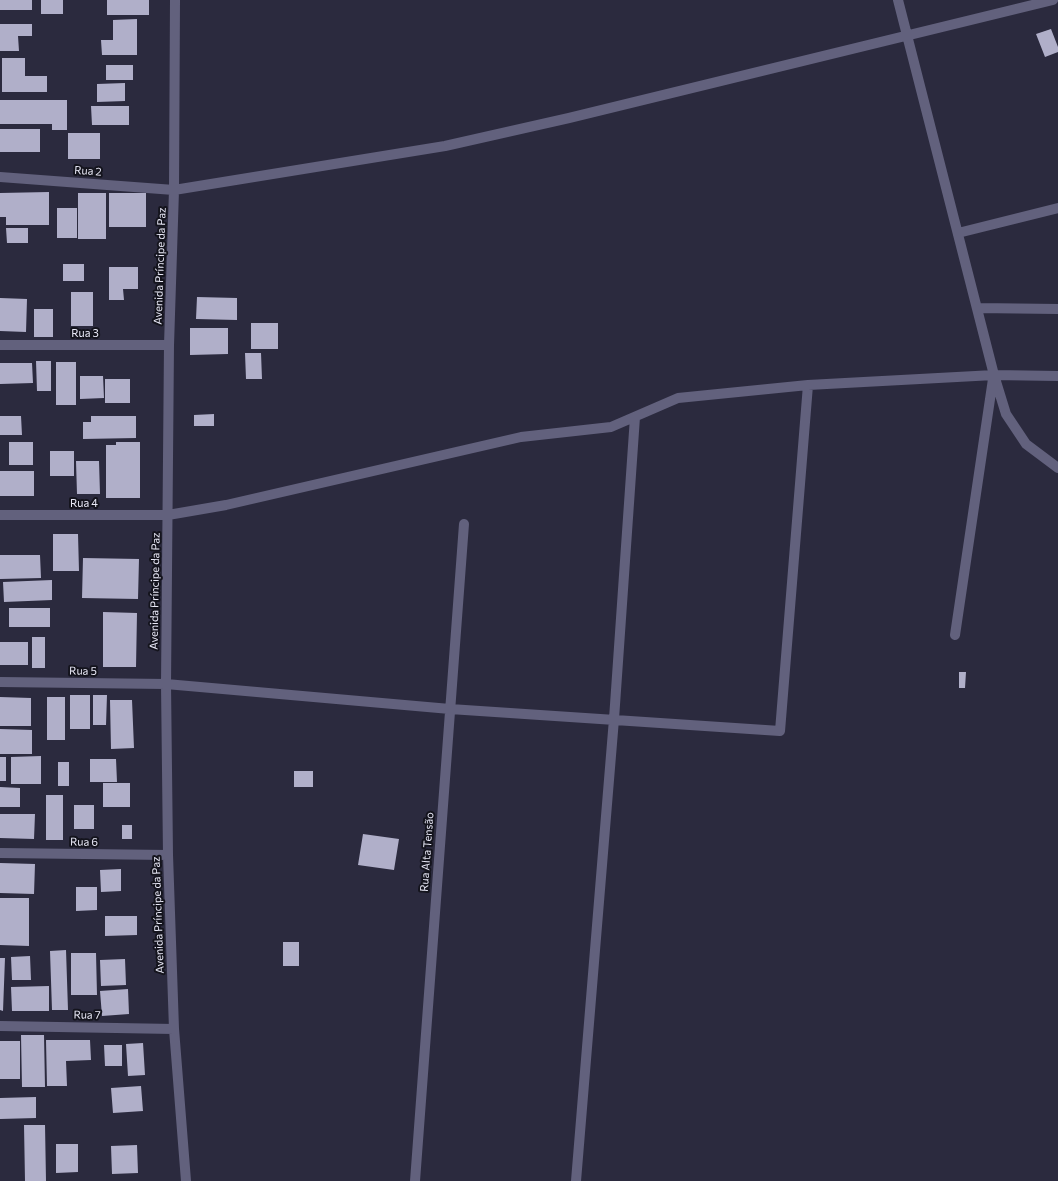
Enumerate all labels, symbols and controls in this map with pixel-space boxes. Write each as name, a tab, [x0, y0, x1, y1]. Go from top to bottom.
street label: Rua 2	[74, 163, 102, 179]
street label: Avenida Príncipe da Paz	[151, 207, 169, 325]
street label: Rua 3	[71, 326, 99, 340]
street label: Rua 4	[70, 496, 98, 510]
street label: Avenida Príncipe da Paz	[147, 532, 163, 650]
street label: Rua 5	[69, 664, 97, 678]
street label: Rua Alta Tensão	[418, 812, 436, 892]
street label: Rua 6	[70, 835, 98, 849]
street label: Avenida Príncipe da Paz	[149, 856, 167, 974]
street label: Rua 7	[73, 1008, 101, 1022]

